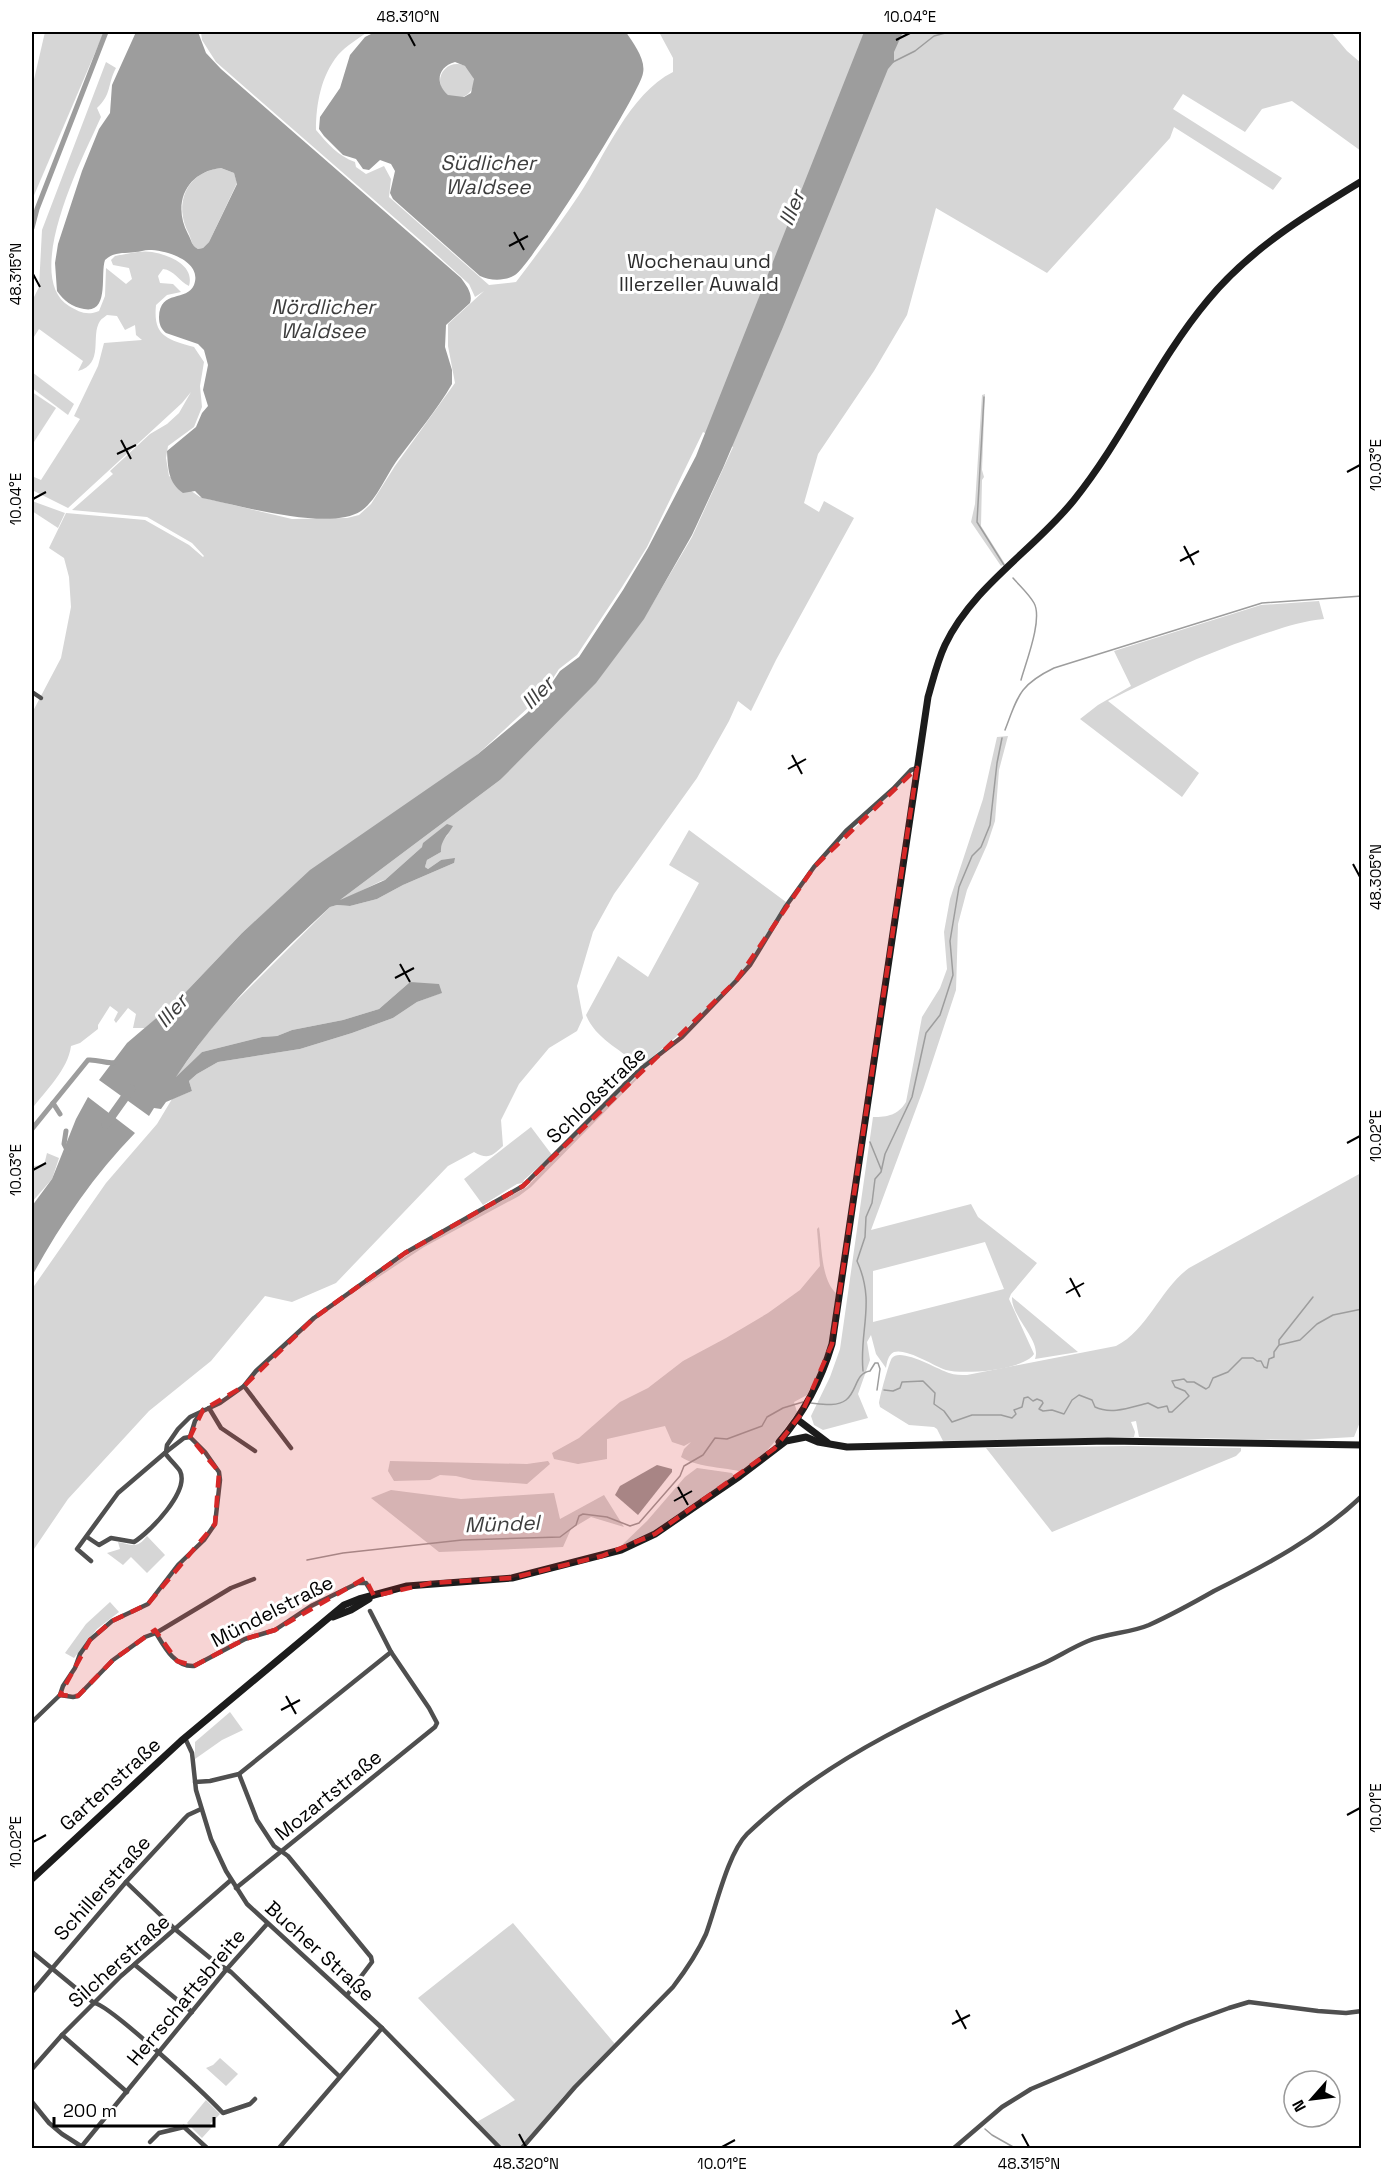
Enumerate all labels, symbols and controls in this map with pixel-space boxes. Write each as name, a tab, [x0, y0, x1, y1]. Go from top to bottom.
text: 48.310°N	[377, 7, 439, 26]
text: 10.04°E	[884, 7, 936, 26]
water label: Südlicher Waldsee	[440, 149, 538, 200]
water label: Iller	[772, 184, 812, 229]
text: 48.315°N	[6, 243, 25, 305]
park label: Wochenau und Illerzeller Auwald	[619, 248, 779, 297]
water label: Nördlicher Waldsee	[271, 293, 377, 344]
text: 10.03°E	[1366, 439, 1385, 491]
text: 10.04°E	[6, 473, 25, 525]
water label: Iller	[516, 669, 561, 715]
text: 48.305°N	[1366, 844, 1385, 910]
water label: Iller	[150, 987, 195, 1033]
street label: Schloßstraße	[541, 1041, 651, 1149]
text: 10.02°E	[1366, 1110, 1385, 1162]
text: 10.03°E	[6, 1144, 25, 1196]
water label: Mündel	[464, 1509, 543, 1538]
street label: Mündelstraße	[206, 1569, 338, 1653]
street label: Gartenstraße	[54, 1732, 166, 1836]
street label: Mozartstraße	[269, 1744, 387, 1846]
text: 10.01°E	[1366, 1783, 1385, 1833]
text: 10.02°E	[6, 1816, 25, 1868]
street label: Schillerstraße	[48, 1830, 156, 1946]
street label: Bucher Straße	[260, 1895, 380, 2007]
street label: Silcherstraße	[63, 1908, 175, 2014]
street label: Herrschaftsbreite	[121, 1923, 251, 2071]
north arrow	[1282, 2069, 1342, 2129]
scale bar	[54, 2090, 214, 2128]
text: N	[1287, 2096, 1311, 2115]
text: 200 m	[63, 2099, 117, 2122]
text: 48.320°N	[493, 2154, 559, 2173]
text: 10.01°E	[697, 2154, 747, 2173]
text: 48.315°N	[998, 2154, 1060, 2173]

